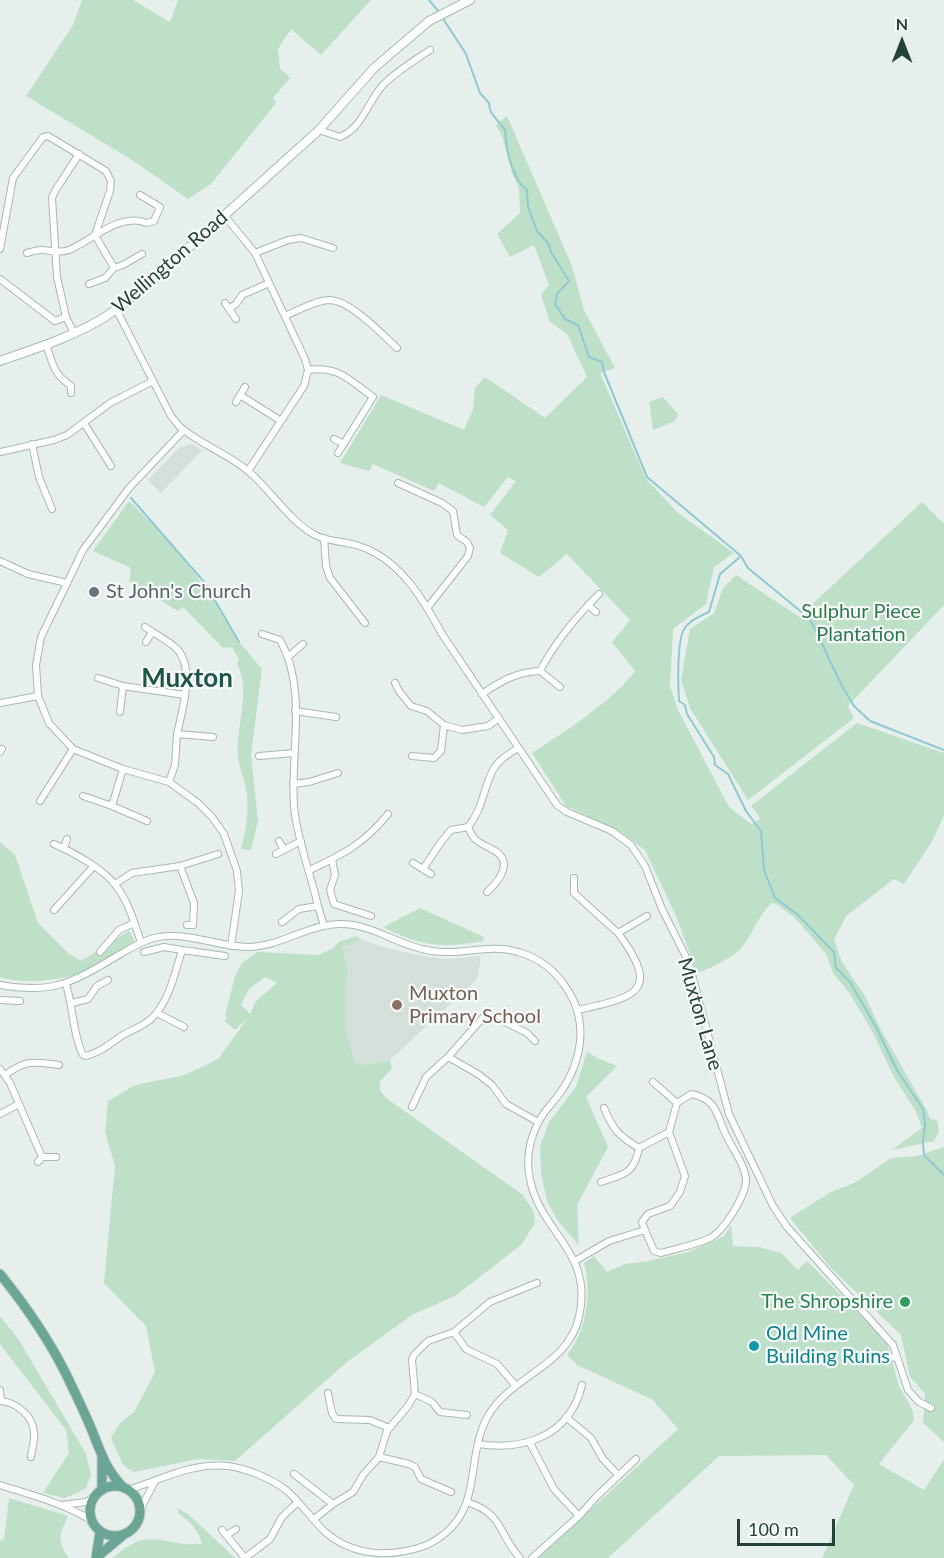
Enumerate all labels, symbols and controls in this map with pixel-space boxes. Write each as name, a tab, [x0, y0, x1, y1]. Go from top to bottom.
north arrow	[872, 12, 932, 72]
text: N	[896, 14, 908, 33]
street label: Wellington Road	[107, 205, 233, 319]
place label: St John's Church	[106, 580, 251, 604]
marker: St John's Church	[87, 585, 101, 599]
park label: Sulphur Piece Plantation	[801, 600, 921, 647]
district label: Muxton	[141, 663, 233, 695]
street label: Muxton Lane	[672, 955, 728, 1073]
place label: Muxton Primary School	[409, 982, 541, 1029]
marker: Muxton Primary School	[390, 998, 404, 1012]
place label: The Shropshire	[761, 1290, 893, 1314]
marker: The Shropshire	[898, 1295, 912, 1309]
place label: Old Mine Building Ruins	[766, 1322, 890, 1369]
marker: Old Mine Building Ruins	[747, 1339, 761, 1353]
scale bar	[740, 1507, 838, 1545]
text: 100 m	[748, 1518, 799, 1540]

